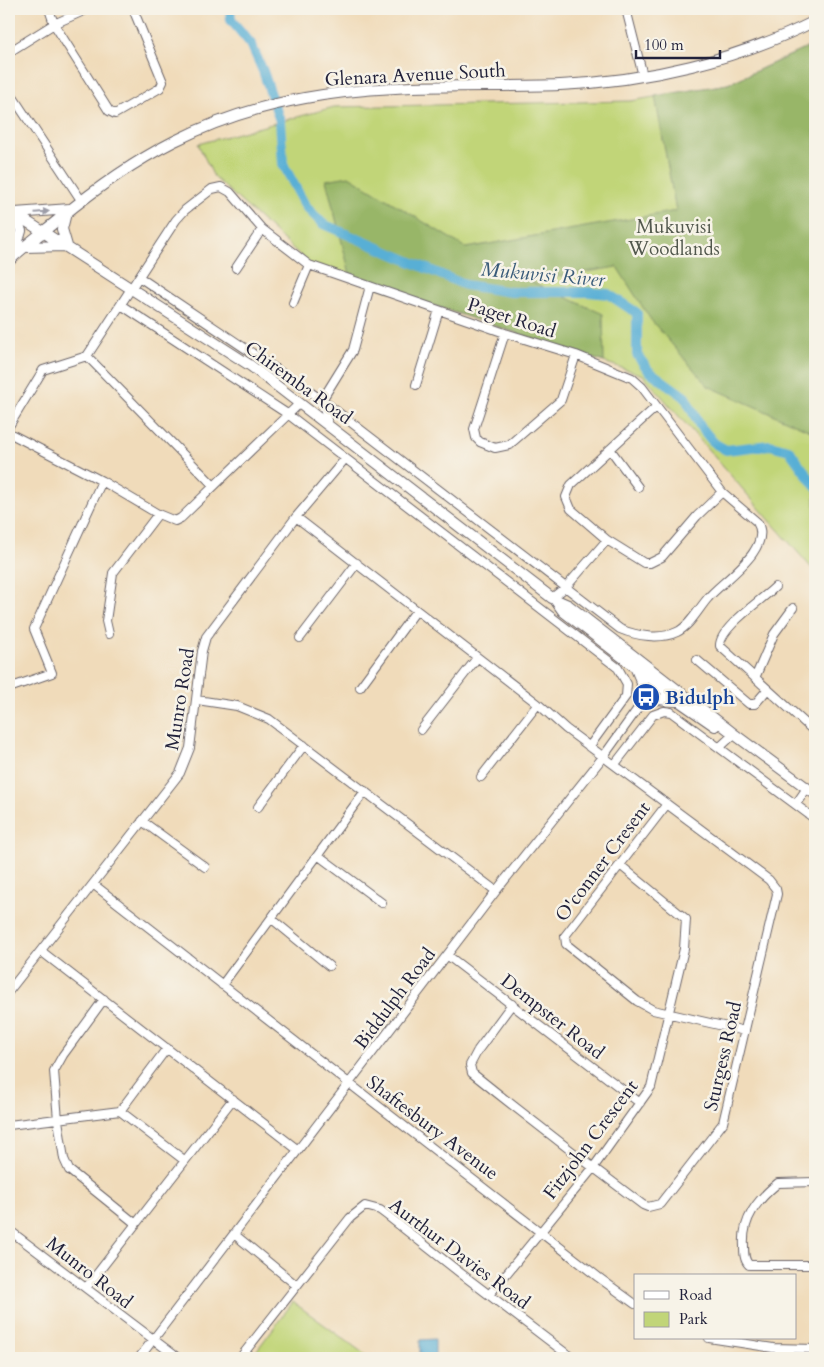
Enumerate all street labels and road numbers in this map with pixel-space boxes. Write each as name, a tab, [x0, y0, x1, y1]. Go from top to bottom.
street label: Glenara Avenue South	[324, 57, 507, 93]
street label: Paget Road	[464, 291, 559, 344]
street label: Chiremba Road	[239, 335, 358, 431]
street label: Munro Road	[159, 646, 201, 752]
street label: O'conner Cresent	[549, 796, 656, 927]
street label: Biddulph Road	[348, 942, 442, 1055]
street label: Dempster Road	[495, 968, 610, 1066]
street label: Sturgess Road	[698, 999, 748, 1114]
street label: Shaftesbury Avenue	[361, 1069, 504, 1186]
street label: Fitzjohn Crescent	[537, 1075, 644, 1205]
street label: Aurthur Davies Road	[384, 1192, 535, 1315]
street label: Munro Road	[41, 1231, 138, 1315]

